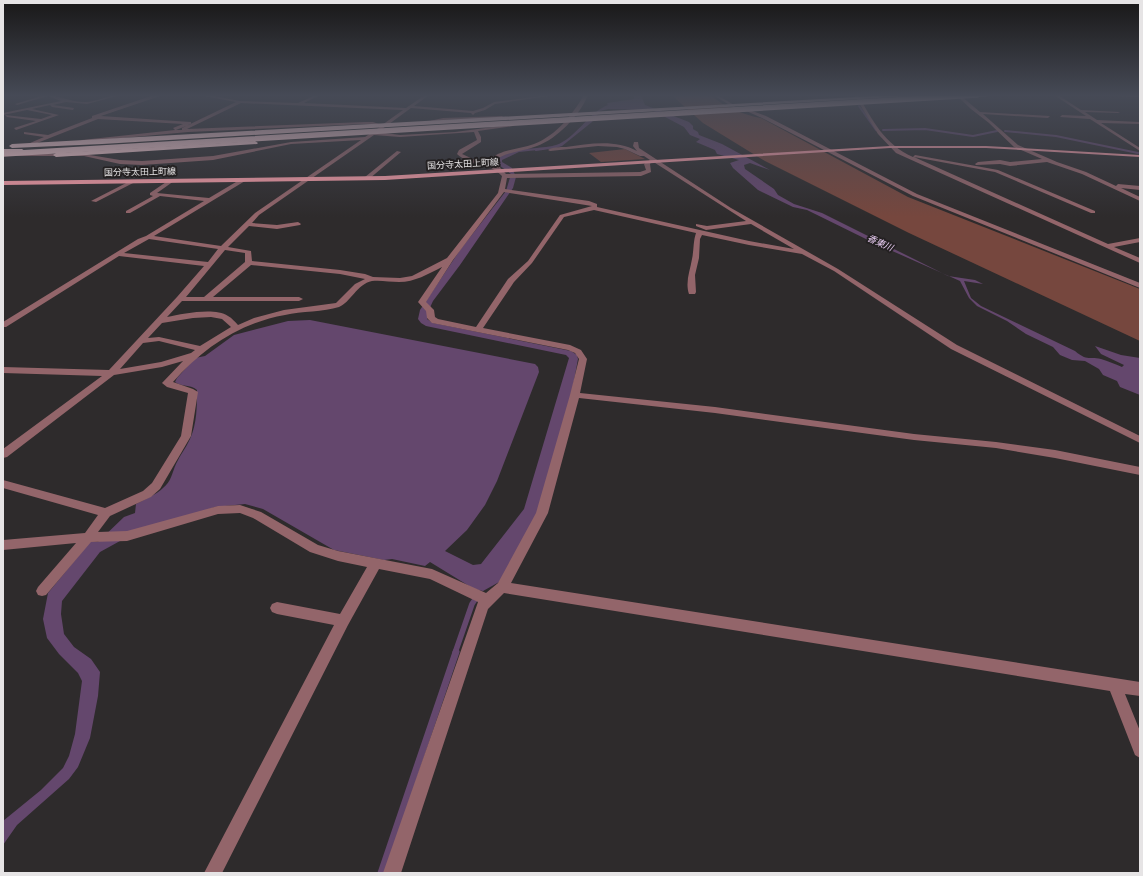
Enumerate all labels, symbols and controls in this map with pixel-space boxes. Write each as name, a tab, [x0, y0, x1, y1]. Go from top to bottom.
street label: 国分寺太田上町線	[427, 156, 500, 172]
street label: 国分寺太田上町線	[104, 165, 177, 179]
water label: 香東川	[865, 232, 896, 254]

